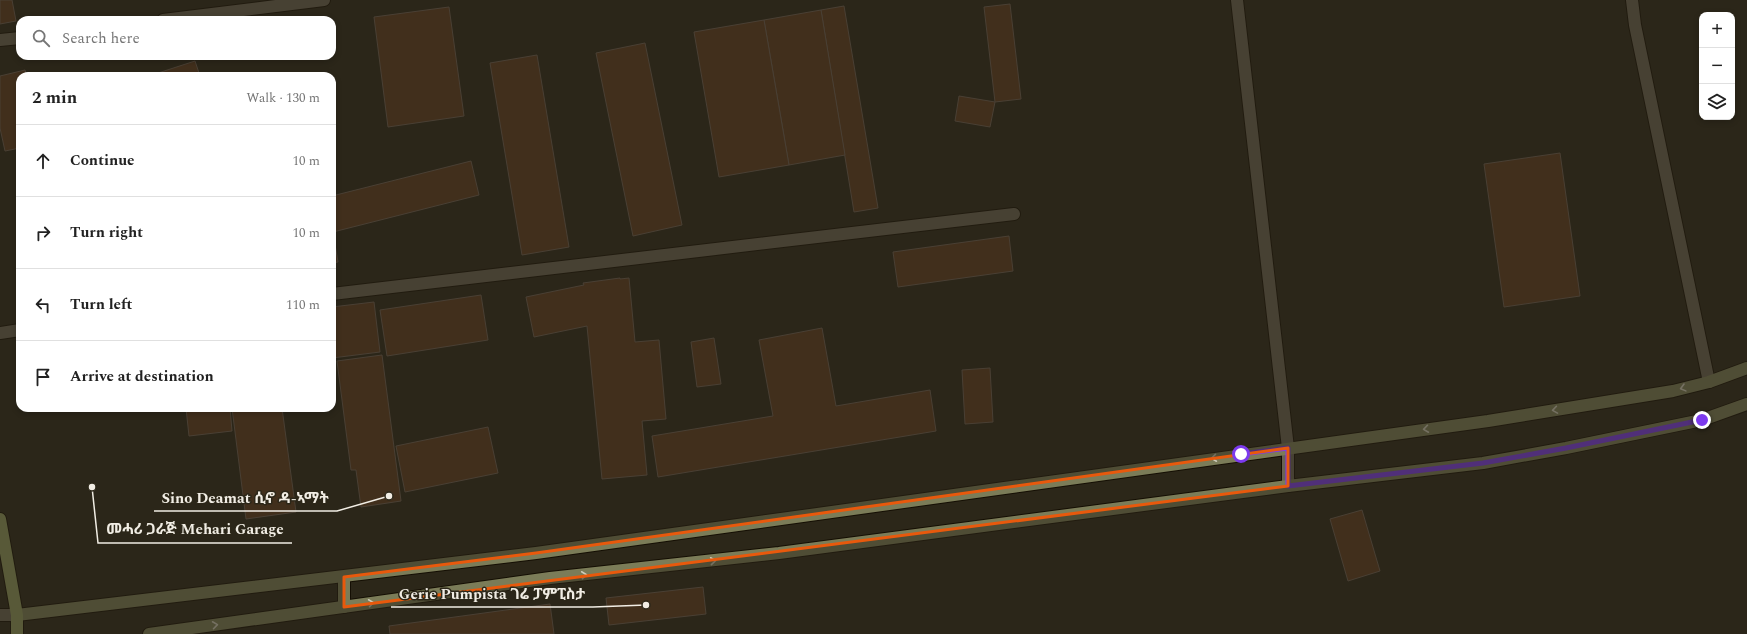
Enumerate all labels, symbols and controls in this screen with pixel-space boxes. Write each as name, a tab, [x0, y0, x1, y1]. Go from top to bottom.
map controls	[1699, 12, 1735, 120]
button: +	[1699, 12, 1735, 48]
search box	[16, 16, 336, 60]
icon: search	[30, 27, 52, 49]
text: Search here	[62, 27, 140, 50]
button: −	[1699, 48, 1735, 84]
button: layers	[1699, 84, 1735, 120]
text: 2 min	[32, 85, 77, 111]
text: Walk · 130 m	[246, 88, 320, 108]
text: Continue	[70, 149, 135, 172]
icon: ahead	[32, 150, 54, 172]
text: 10 m	[293, 151, 320, 171]
text: Turn right	[70, 221, 143, 244]
icon: right	[32, 222, 54, 244]
text: 10 m	[293, 223, 320, 243]
text: Turn left	[70, 293, 132, 316]
icon: left	[32, 294, 54, 316]
text: 110 m	[286, 295, 320, 315]
text: Arrive at destination	[70, 365, 214, 388]
icon: arrive	[32, 366, 54, 388]
one-way arrow	[1680, 384, 1686, 392]
one-way arrow	[1552, 405, 1558, 414]
route end	[1693, 411, 1711, 429]
one-way arrow	[1423, 424, 1430, 433]
route start	[1232, 445, 1250, 463]
one-way arrow	[1211, 453, 1217, 462]
callout: Sino Deamat ሲኖ ዳ-ኣማት	[154, 484, 337, 511]
text: Sino Deamat ሲኖ ዳ-ኣማት	[161, 487, 329, 510]
callout: መሓሪ ጋራጅ Mehari Garage	[98, 516, 292, 543]
text: መሓሪ ጋራጅ Mehari Garage	[106, 518, 284, 541]
one-way arrow	[710, 556, 716, 565]
one-way arrow	[581, 571, 587, 580]
callout: Gerie Pumpista ገሬ ፓምፒስታ	[391, 580, 593, 607]
text: Gerie Pumpista ገሬ ፓምፒስታ	[399, 583, 585, 606]
one-way arrow	[368, 599, 375, 608]
one-way arrow	[212, 621, 218, 630]

